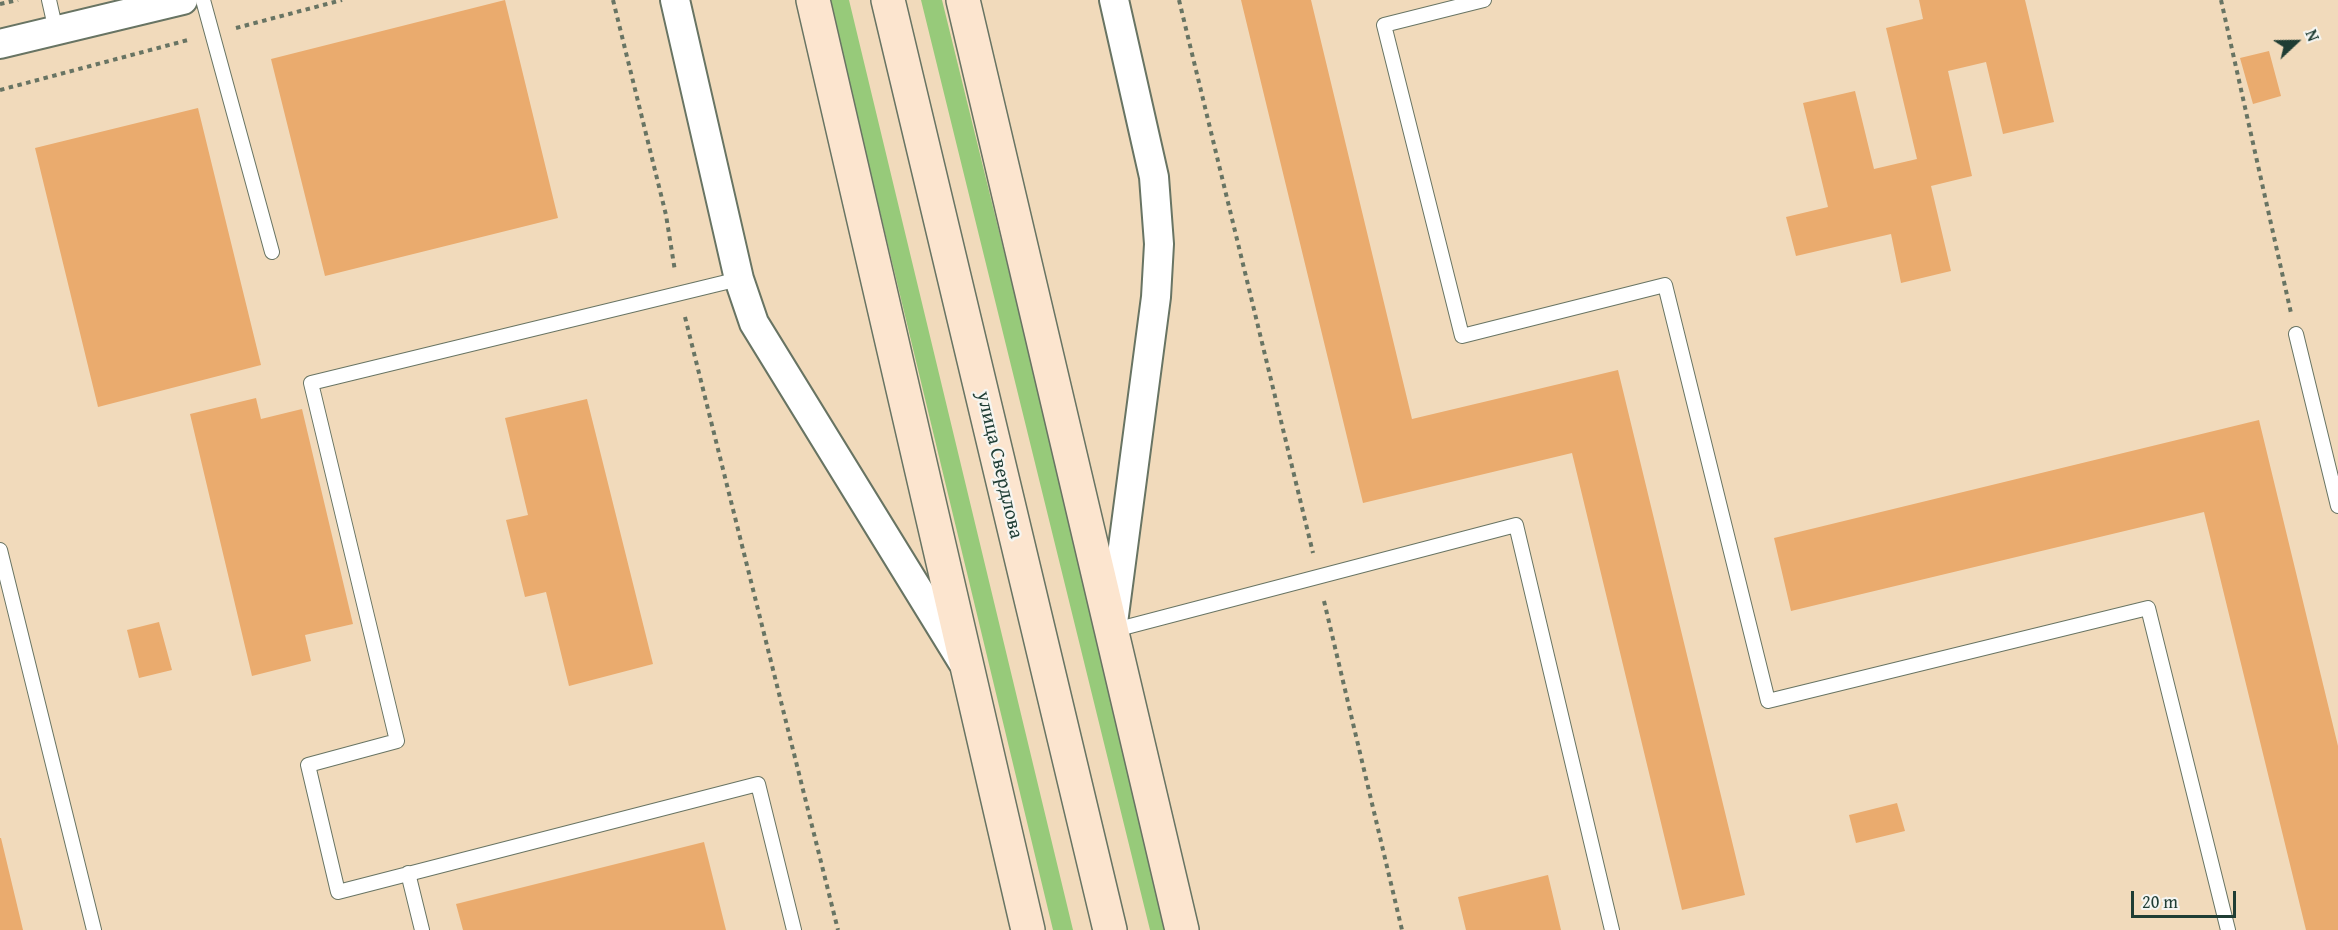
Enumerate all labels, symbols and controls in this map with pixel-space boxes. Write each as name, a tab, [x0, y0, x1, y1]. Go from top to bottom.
north arrow	[2266, 12, 2326, 72]
text: N	[2300, 26, 2326, 45]
street label: улица Свердлова	[970, 389, 1028, 541]
scale bar	[2134, 879, 2239, 917]
text: 20 m	[2142, 888, 2178, 915]

